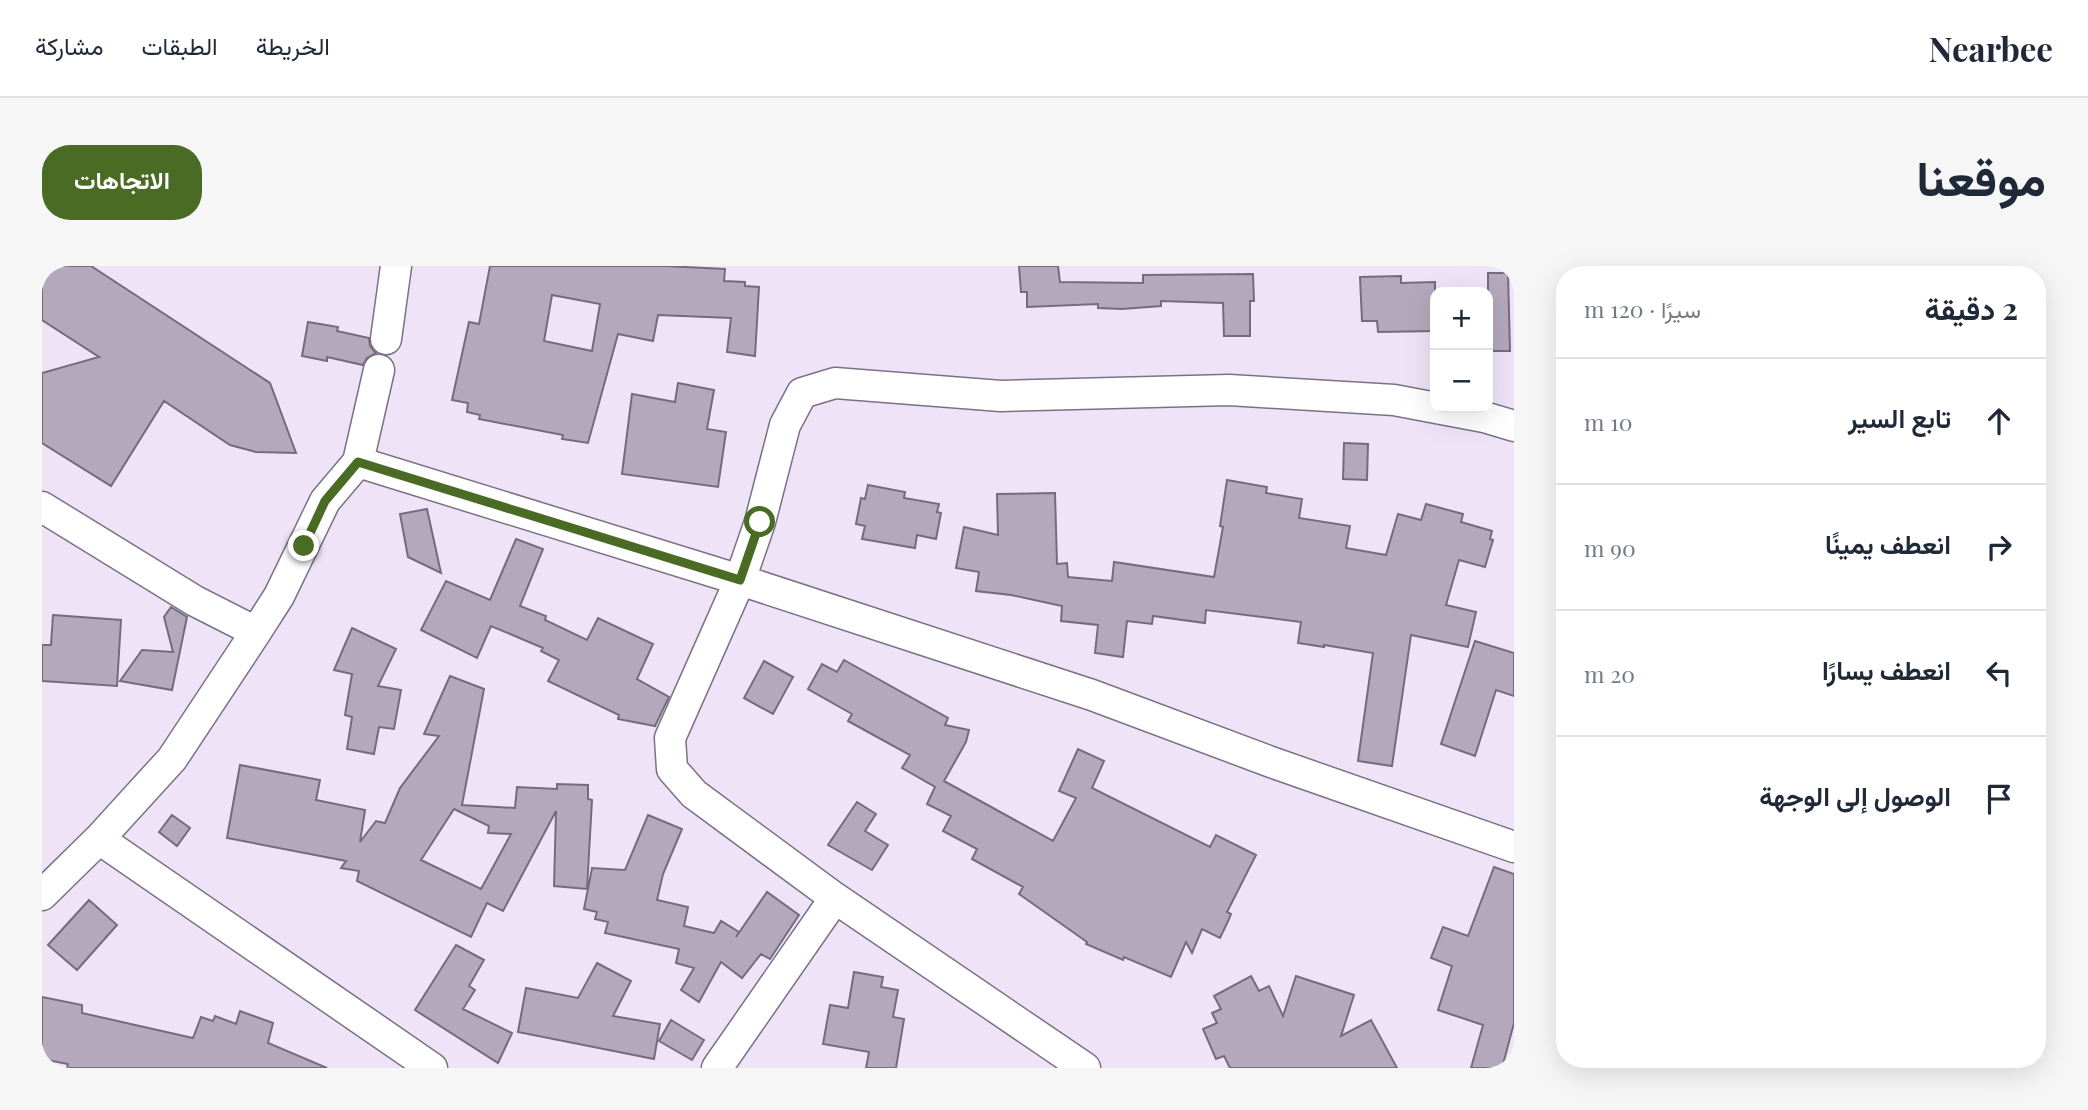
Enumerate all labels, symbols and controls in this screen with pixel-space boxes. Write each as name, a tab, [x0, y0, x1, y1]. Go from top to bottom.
text: Nearbee	[1929, 26, 2053, 70]
text: مشاركة	[35, 29, 103, 61]
text: الطبقات	[141, 29, 218, 61]
text: الخريطة	[256, 29, 330, 61]
text: موقعنا	[1916, 143, 2046, 208]
button: الاتجاهات	[42, 145, 202, 220]
map controls	[1430, 287, 1493, 413]
button: +	[1430, 287, 1493, 350]
text: 2 دقيقة	[1925, 288, 2018, 328]
text: سيرًا · 120 m	[1584, 293, 1701, 324]
button: −	[1430, 350, 1493, 413]
text: تابع السير	[1848, 400, 1951, 435]
icon: ahead	[1980, 402, 2018, 440]
text: 10 m	[1584, 406, 1632, 437]
route start	[744, 506, 775, 537]
text: انعطف يمينًا	[1825, 526, 1951, 561]
icon: right	[1980, 528, 2018, 566]
route end	[288, 530, 319, 561]
text: 90 m	[1584, 532, 1636, 563]
text: انعطف يسارًا	[1822, 652, 1951, 687]
icon: left	[1980, 654, 2018, 692]
text: 20 m	[1584, 658, 1635, 689]
text: الوصول إلى الوجهة	[1759, 778, 1951, 813]
icon: arrive	[1980, 780, 2018, 818]

